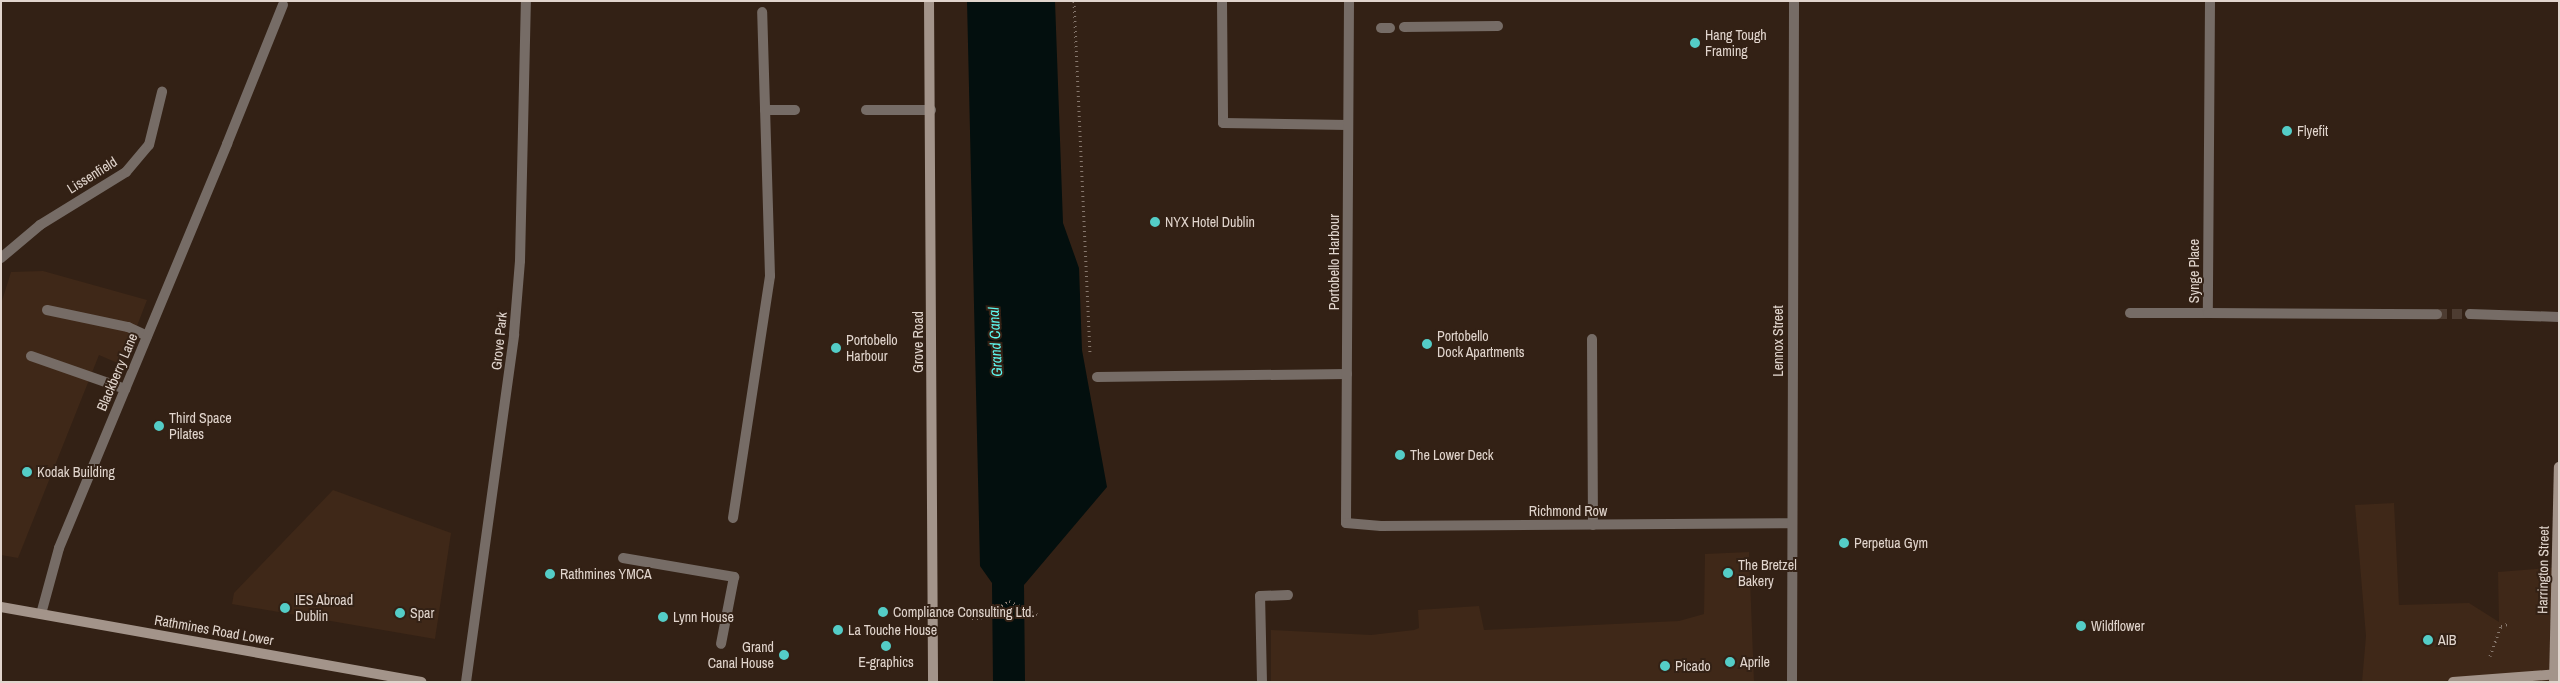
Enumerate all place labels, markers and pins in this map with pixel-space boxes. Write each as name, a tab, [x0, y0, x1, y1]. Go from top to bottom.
place label: Hang Tough Framing	[1705, 27, 1767, 59]
marker: Hang Tough Framing	[1689, 37, 1701, 49]
place label: Flyefit	[2297, 123, 2328, 139]
marker: Flyefit	[2281, 125, 2293, 137]
place label: NYX Hotel Dublin	[1165, 214, 1255, 230]
marker: NYX Hotel Dublin	[1149, 216, 1161, 228]
place label: Portobello Dock Apartments	[1437, 328, 1525, 361]
place label: Portobello Harbour	[846, 332, 898, 364]
marker: Portobello Dock Apartments	[1421, 338, 1433, 350]
marker: Portobello Harbour	[830, 342, 842, 354]
place label: Third Space Pilates	[169, 410, 232, 442]
marker: Third Space Pilates	[153, 420, 165, 432]
place label: The Lower Deck	[1410, 447, 1494, 463]
marker: The Lower Deck	[1394, 449, 1406, 461]
place label: Kodak Building	[37, 464, 115, 480]
marker: Kodak Building	[21, 466, 33, 478]
place label: Perpetua Gym	[1854, 535, 1928, 551]
marker: Perpetua Gym	[1838, 537, 1850, 549]
place label: The Bretzel Bakery	[1738, 557, 1797, 590]
place label: Rathmines YMCA	[560, 566, 652, 582]
marker: The Bretzel Bakery	[1722, 567, 1734, 579]
marker: Rathmines YMCA	[544, 568, 556, 580]
place label: IES Abroad Dublin	[295, 592, 354, 624]
marker: IES Abroad Dublin	[279, 602, 291, 614]
place label: Compliance Consulting Ltd.	[893, 604, 1035, 620]
place label: Spar	[410, 605, 434, 621]
marker: Compliance Consulting Ltd.	[877, 606, 889, 618]
marker: Spar	[394, 607, 406, 619]
place label: Lynn House	[673, 609, 734, 625]
marker: Lynn House	[657, 611, 669, 623]
place label: Wildflower	[2091, 618, 2145, 634]
marker: Wildflower	[2075, 620, 2087, 632]
place label: La Touche House	[848, 622, 937, 638]
marker: La Touche House	[832, 624, 844, 636]
place label: AIB	[2438, 632, 2457, 648]
marker: AIB	[2422, 634, 2434, 646]
place label: Grand Canal House	[708, 639, 774, 672]
marker: E-graphics	[880, 640, 892, 652]
marker: Grand Canal House	[778, 649, 790, 661]
place label: E-graphics	[858, 654, 914, 670]
place label: Aprile	[1740, 654, 1770, 670]
marker: Aprile	[1724, 656, 1736, 668]
place label: Picado	[1675, 658, 1711, 674]
marker: Picado	[1659, 660, 1671, 672]

